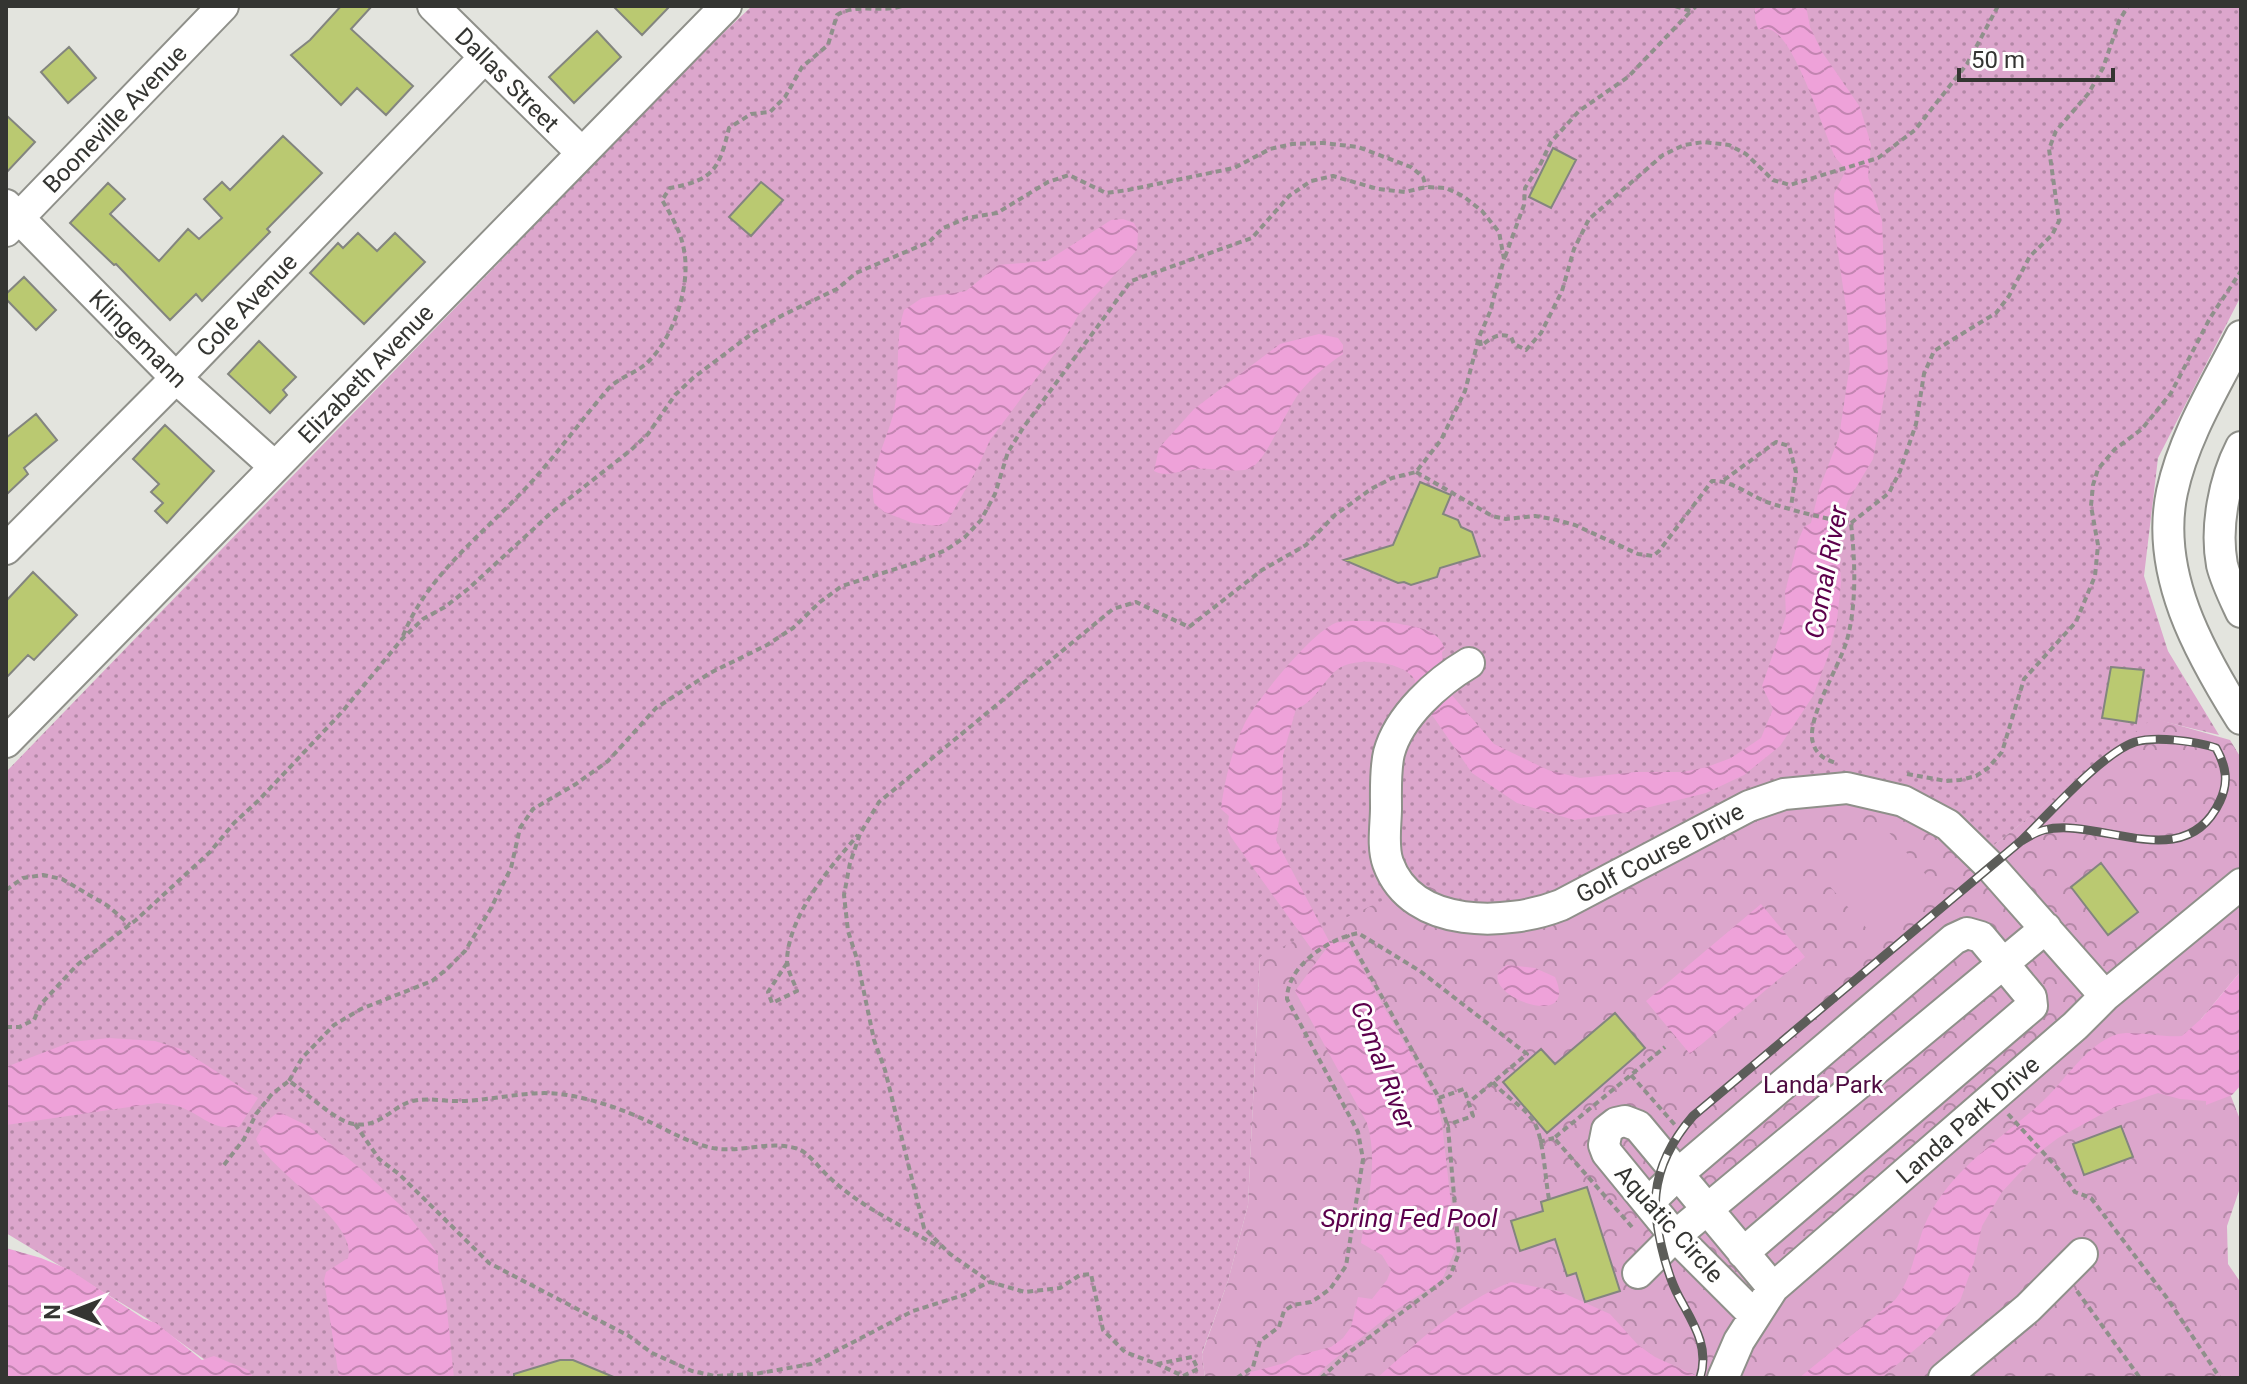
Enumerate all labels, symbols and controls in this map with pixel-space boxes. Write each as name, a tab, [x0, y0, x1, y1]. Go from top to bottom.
street label: Dallas Street	[449, 22, 565, 138]
scale bar	[1959, 32, 2113, 82]
street label: Booneville Avenue	[37, 39, 193, 199]
text: 50 m	[1971, 46, 2025, 74]
street label: Cole Avenue	[191, 248, 303, 362]
street label: Klingemann	[83, 284, 193, 394]
street label: Elizabeth Avenue	[293, 299, 439, 449]
water label: Comal River	[1798, 502, 1854, 641]
street label: Golf Course Drive	[1571, 797, 1749, 909]
water label: Comal River	[1345, 997, 1422, 1135]
street label: Landa Park Drive	[1891, 1050, 2045, 1190]
park label: Landa Park	[1763, 1071, 1884, 1099]
street label: Aquatic Circle	[1609, 1160, 1729, 1288]
water label: Spring Fed Pool	[1321, 1203, 1498, 1233]
north arrow	[32, 1272, 112, 1352]
text: N	[40, 1304, 65, 1320]

